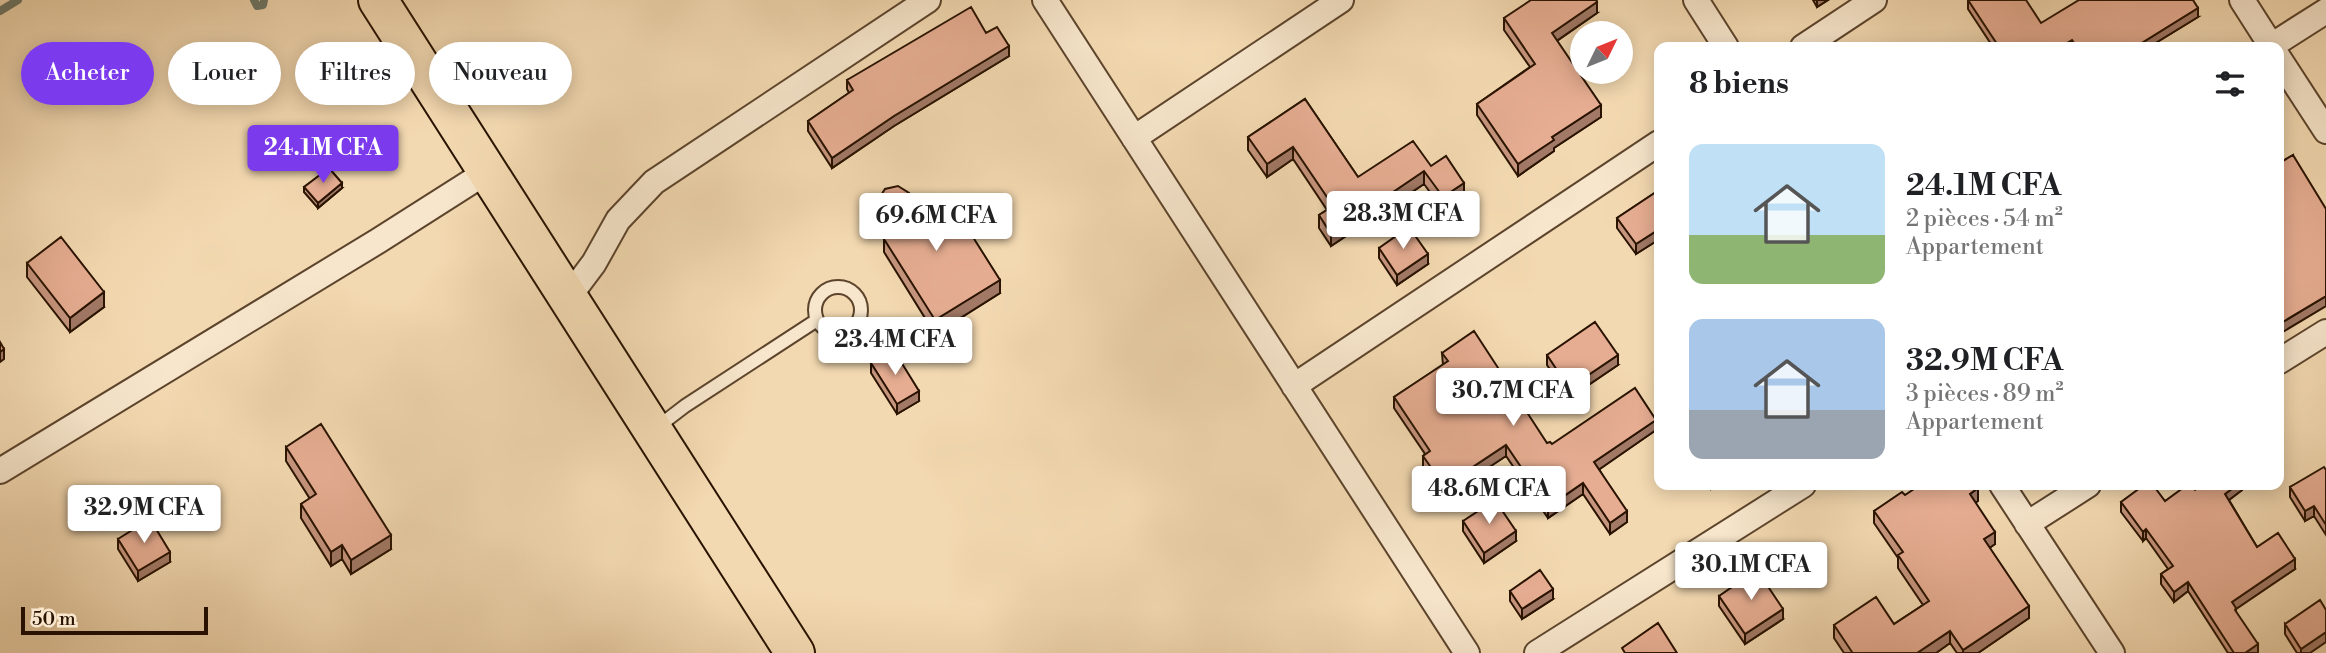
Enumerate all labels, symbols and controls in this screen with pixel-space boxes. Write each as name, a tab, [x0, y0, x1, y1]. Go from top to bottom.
north arrow	[1570, 21, 1633, 84]
map controls	[1570, 21, 1633, 84]
chip: Acheter	[21, 42, 154, 105]
chip: Louer	[168, 42, 281, 105]
chip: Filtres	[295, 42, 415, 105]
chip: Nouveau	[429, 42, 572, 105]
text: 8 biens	[1689, 65, 1789, 103]
icon: filters	[2211, 65, 2249, 103]
pin: 24.1M CFA	[243, 125, 403, 185]
text: 24.1M CFA	[263, 134, 383, 162]
text: 24.1M CFA	[1906, 167, 2061, 205]
icon: home	[1745, 172, 1829, 256]
pin: 28.3M CFA	[1323, 191, 1483, 251]
pin: 69.6M CFA	[856, 194, 1016, 253]
text: 28.3M CFA	[1343, 200, 1463, 228]
text: 69.6M CFA	[875, 202, 997, 230]
text: 2 pièces · 54 m²	[1906, 205, 2063, 233]
text: Appartement	[1906, 233, 2044, 261]
pin: 23.4M CFA	[815, 318, 975, 377]
text: 23.4M CFA	[834, 326, 956, 354]
text: 32.9M CFA	[1906, 342, 2063, 380]
icon: home	[1745, 347, 1829, 431]
pin: 30.7M CFA	[1433, 368, 1593, 428]
text: 30.7M CFA	[1452, 377, 1574, 405]
text: 3 pièces · 89 m²	[1906, 380, 2064, 408]
text: Appartement	[1906, 408, 2044, 436]
pin: 48.6M CFA	[1409, 466, 1569, 526]
text: 48.6M CFA	[1428, 475, 1550, 503]
pin: 32.9M CFA	[64, 486, 224, 545]
text: 32.9M CFA	[84, 494, 204, 522]
pin: 30.1M CFA	[1671, 542, 1831, 602]
text: 30.1M CFA	[1691, 551, 1811, 579]
scale bar	[21, 604, 208, 636]
text: 50 m	[32, 607, 76, 631]

